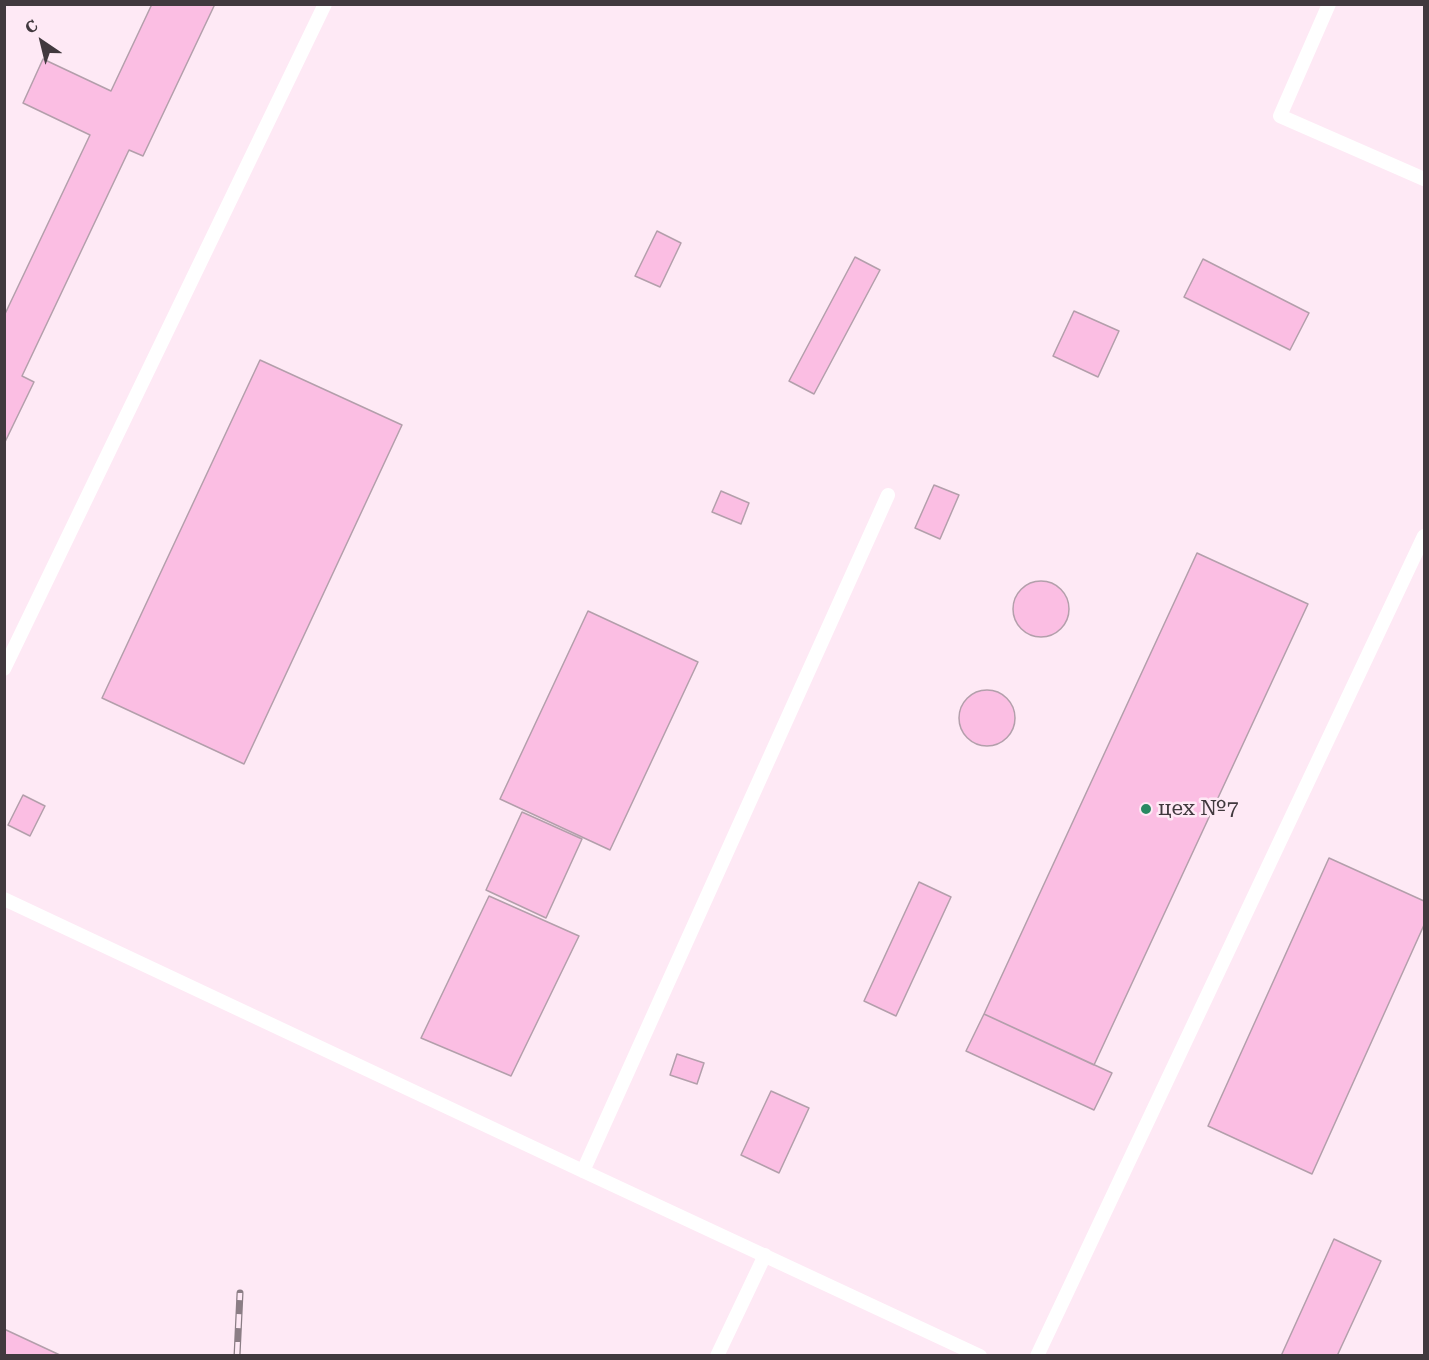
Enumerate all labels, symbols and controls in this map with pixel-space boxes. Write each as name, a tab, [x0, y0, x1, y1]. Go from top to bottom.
north arrow	[12, 12, 72, 72]
text: С	[21, 16, 41, 38]
place label: цех №7	[1158, 796, 1238, 822]
marker: цех №7	[1139, 802, 1153, 816]

